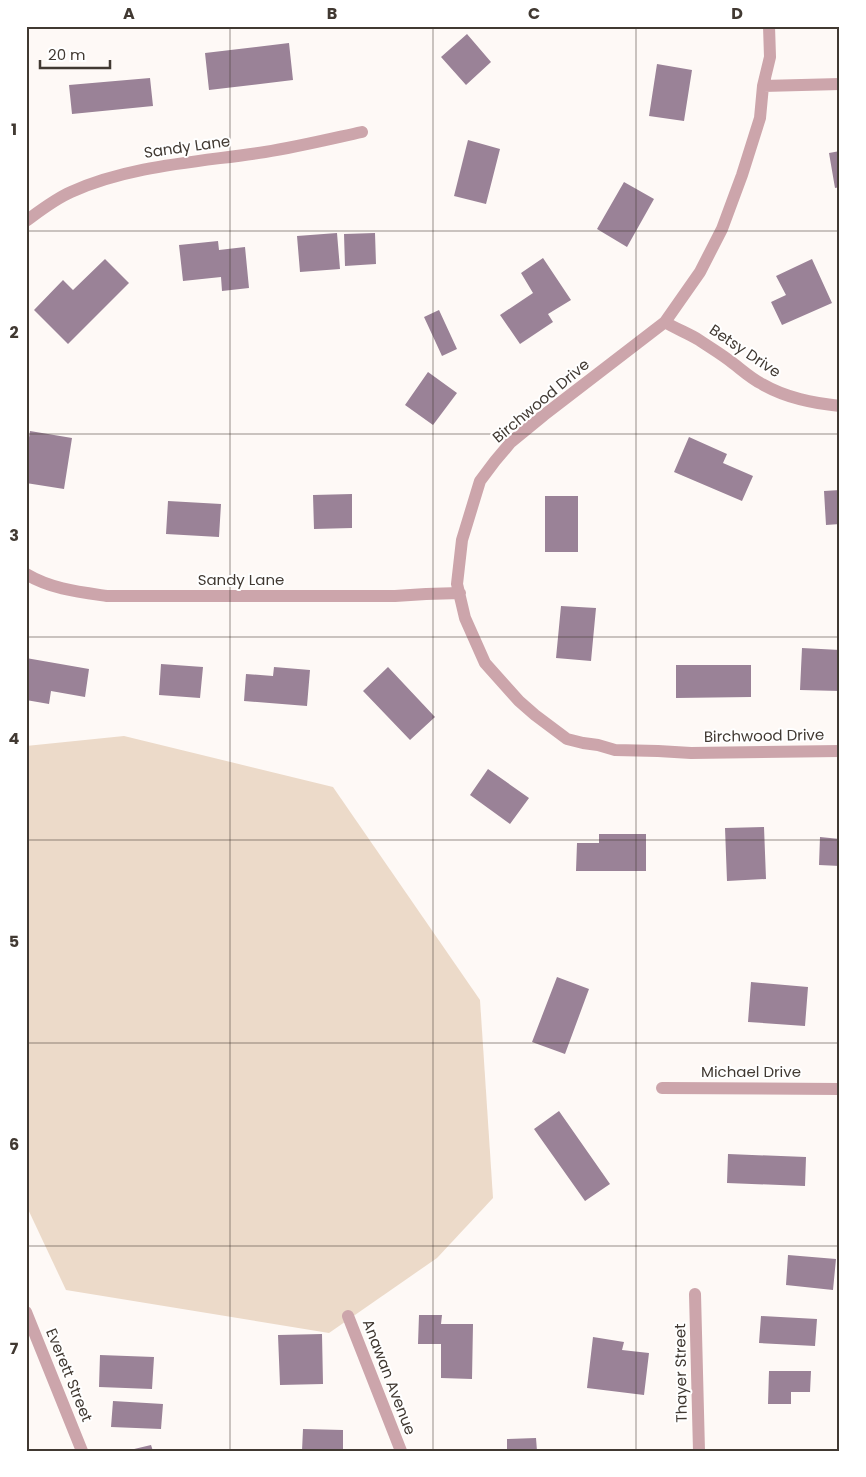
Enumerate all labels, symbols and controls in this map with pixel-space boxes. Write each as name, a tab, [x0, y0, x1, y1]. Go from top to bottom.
text: A	[123, 2, 135, 25]
text: B	[327, 2, 337, 25]
text: C	[528, 2, 540, 25]
text: D	[731, 2, 743, 25]
scale bar	[40, 38, 110, 70]
text: 20 m	[48, 44, 86, 65]
text: 1	[11, 118, 17, 141]
street label: Sandy Lane	[143, 130, 231, 163]
street label: Betsy Drive	[705, 319, 785, 382]
text: 2	[9, 321, 19, 344]
street label: Birchwood Drive	[488, 354, 594, 447]
text: 3	[9, 524, 19, 547]
street label: Sandy Lane	[198, 569, 284, 590]
street label: Birchwood Drive	[704, 724, 824, 747]
text: 4	[9, 727, 20, 750]
text: 5	[9, 930, 19, 953]
street label: Michael Drive	[701, 1061, 801, 1082]
text: 6	[9, 1133, 19, 1156]
street label: Anawan Avenue	[358, 1316, 421, 1438]
street label: Thayer Street	[669, 1323, 692, 1423]
street label: Everett Street	[41, 1325, 98, 1425]
text: 7	[10, 1337, 19, 1360]

